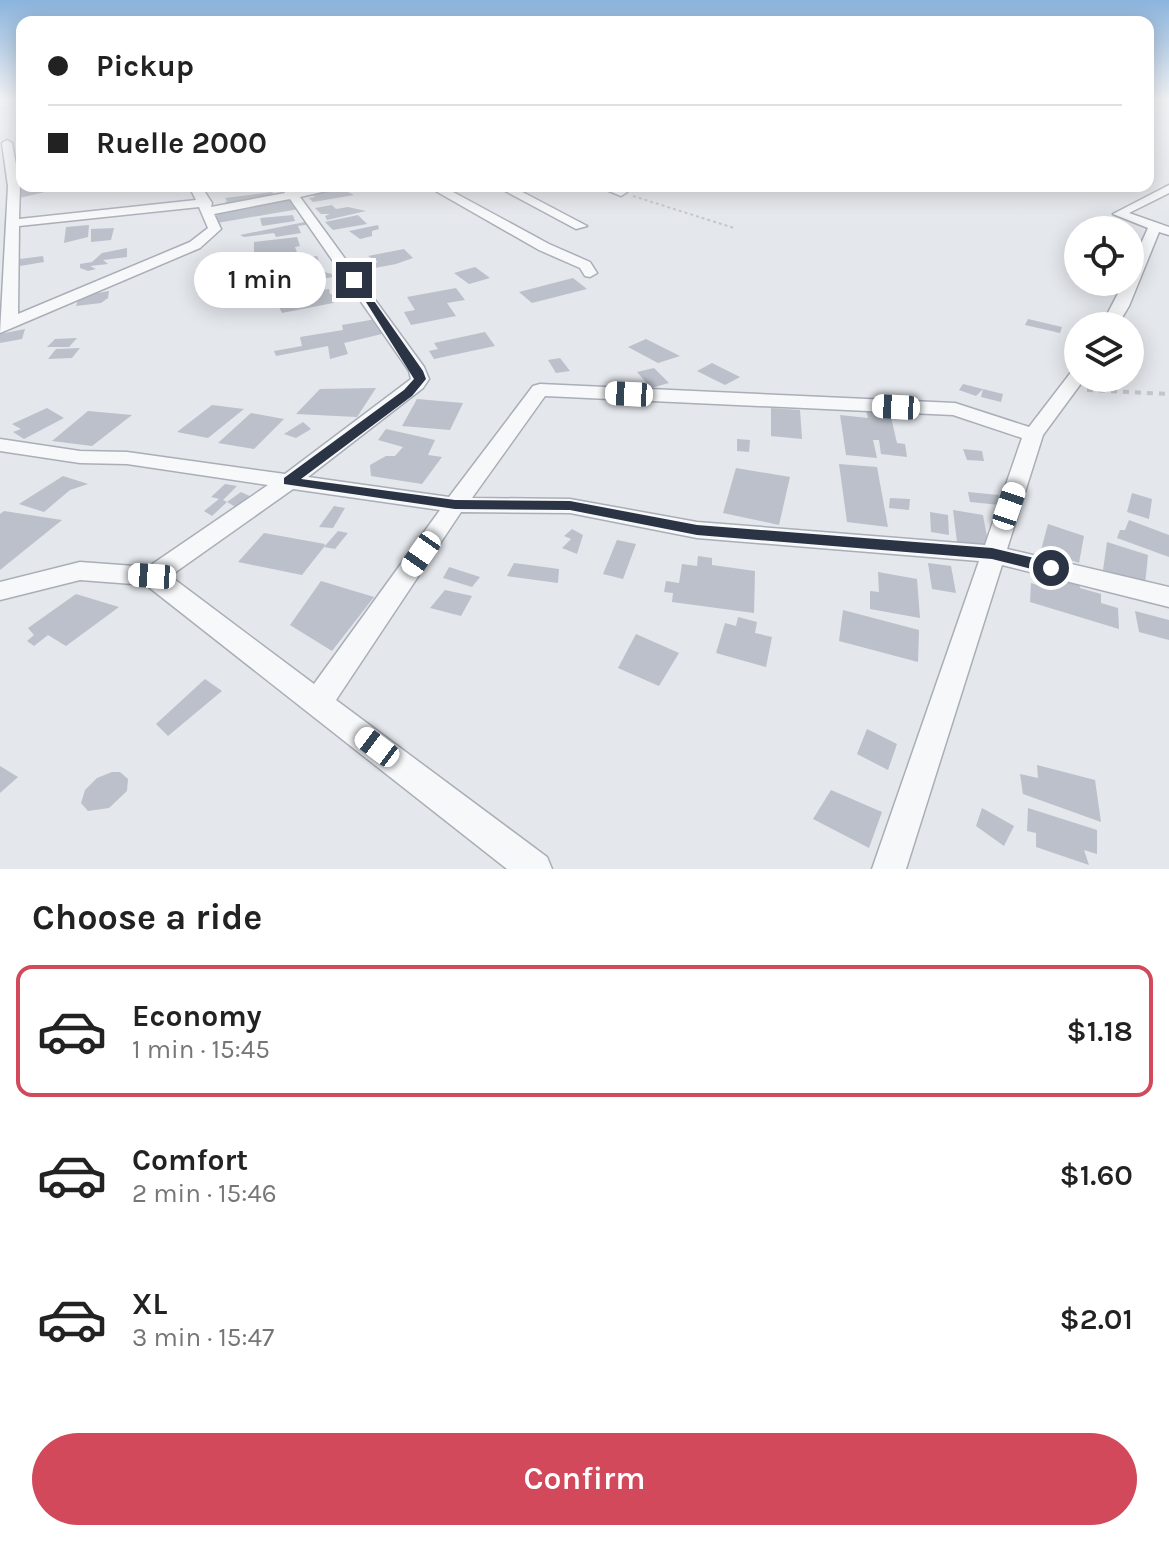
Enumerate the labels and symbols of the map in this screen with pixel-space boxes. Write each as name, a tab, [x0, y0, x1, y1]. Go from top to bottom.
callout: 1 min	[194, 252, 326, 308]
route end	[336, 262, 372, 298]
car	[604, 381, 654, 407]
car	[871, 394, 921, 420]
car	[990, 479, 1028, 533]
car	[397, 527, 445, 581]
route start	[1033, 550, 1069, 586]
car	[127, 562, 177, 590]
car	[351, 723, 403, 771]

